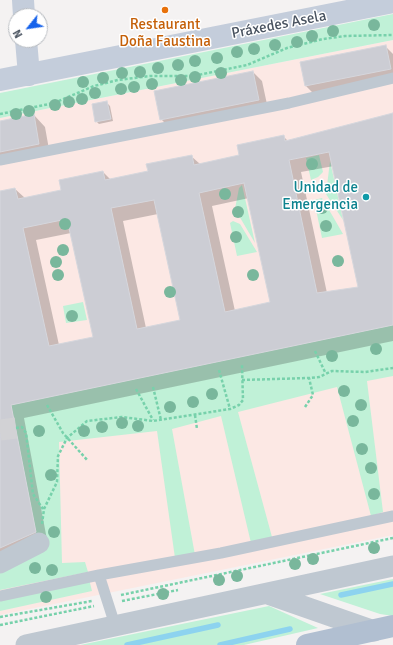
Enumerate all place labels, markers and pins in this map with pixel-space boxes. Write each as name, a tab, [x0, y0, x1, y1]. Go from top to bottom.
marker: Restaurant Doña Faustina	[160, 5, 170, 15]
place label: Restaurant Doña Faustina	[119, 16, 211, 51]
place label: Unidad de Emergencia	[282, 179, 358, 214]
marker: Unidad de Emergencia	[361, 192, 371, 202]

